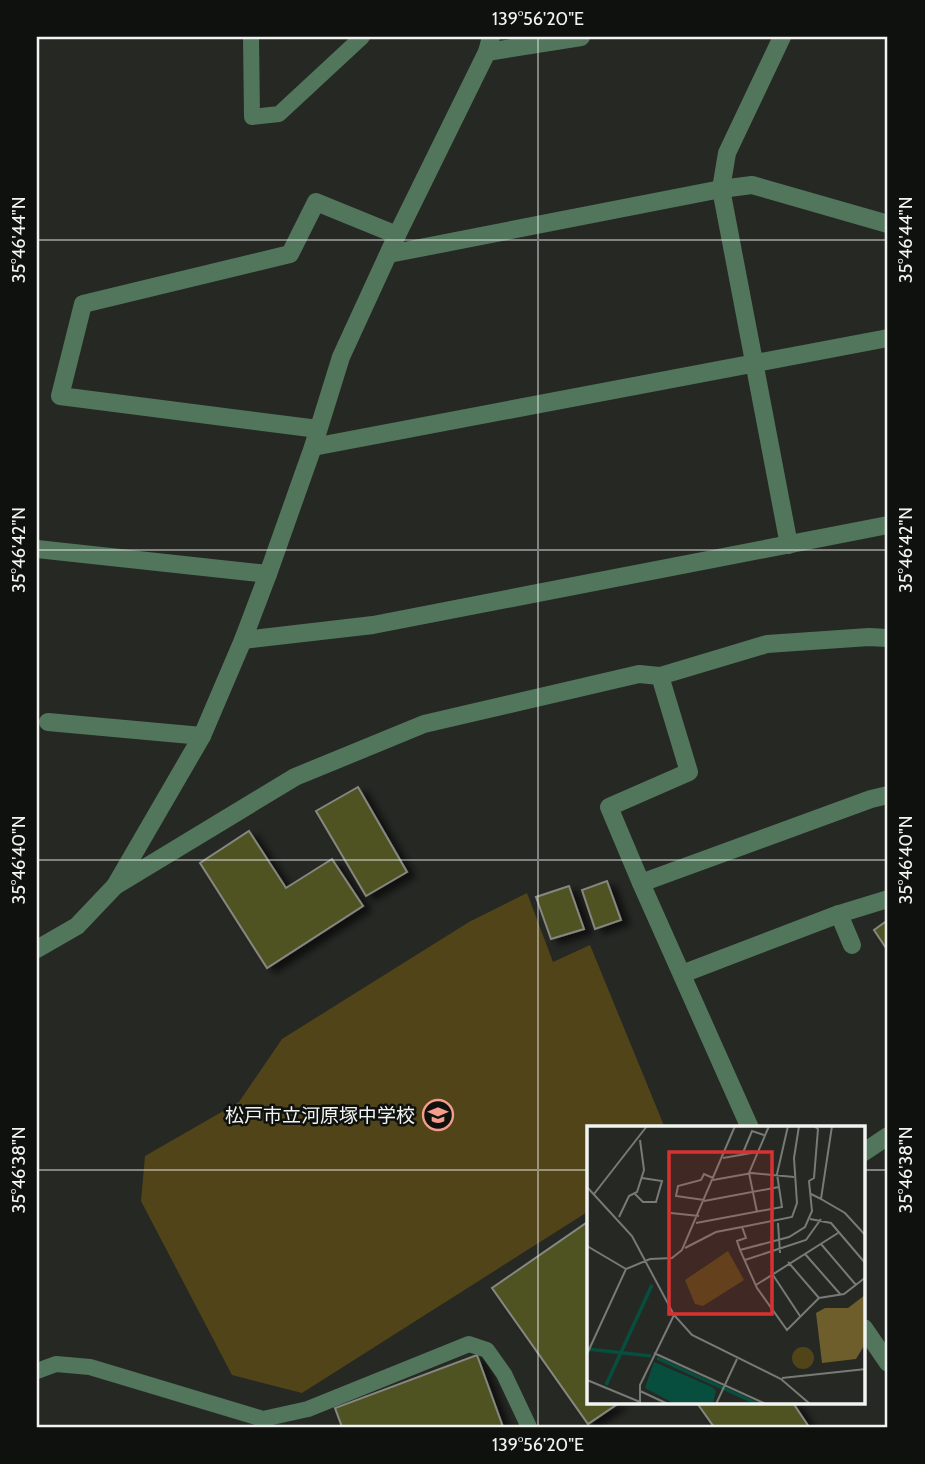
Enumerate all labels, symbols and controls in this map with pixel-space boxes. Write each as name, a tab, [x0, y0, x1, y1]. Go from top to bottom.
text: 139°56'20"E	[492, 8, 584, 30]
text: 35°46'44"N	[8, 197, 30, 283]
text: 35°46'44"N	[895, 197, 917, 283]
text: 35°46'42"N	[8, 507, 30, 593]
text: 35°46'42"N	[895, 507, 917, 593]
text: 35°46'40"N	[8, 815, 30, 905]
text: 35°46'40"N	[895, 815, 917, 905]
school or university icon: 松戸市立河原塚中学校	[421, 1098, 455, 1132]
place label: 松戸市立河原塚中学校	[225, 1104, 415, 1127]
text: 35°46'38"N	[8, 1126, 30, 1214]
inset map	[587, 1126, 866, 1404]
text: 35°46'38"N	[895, 1126, 917, 1214]
text: 139°56'20"E	[492, 1434, 584, 1456]

